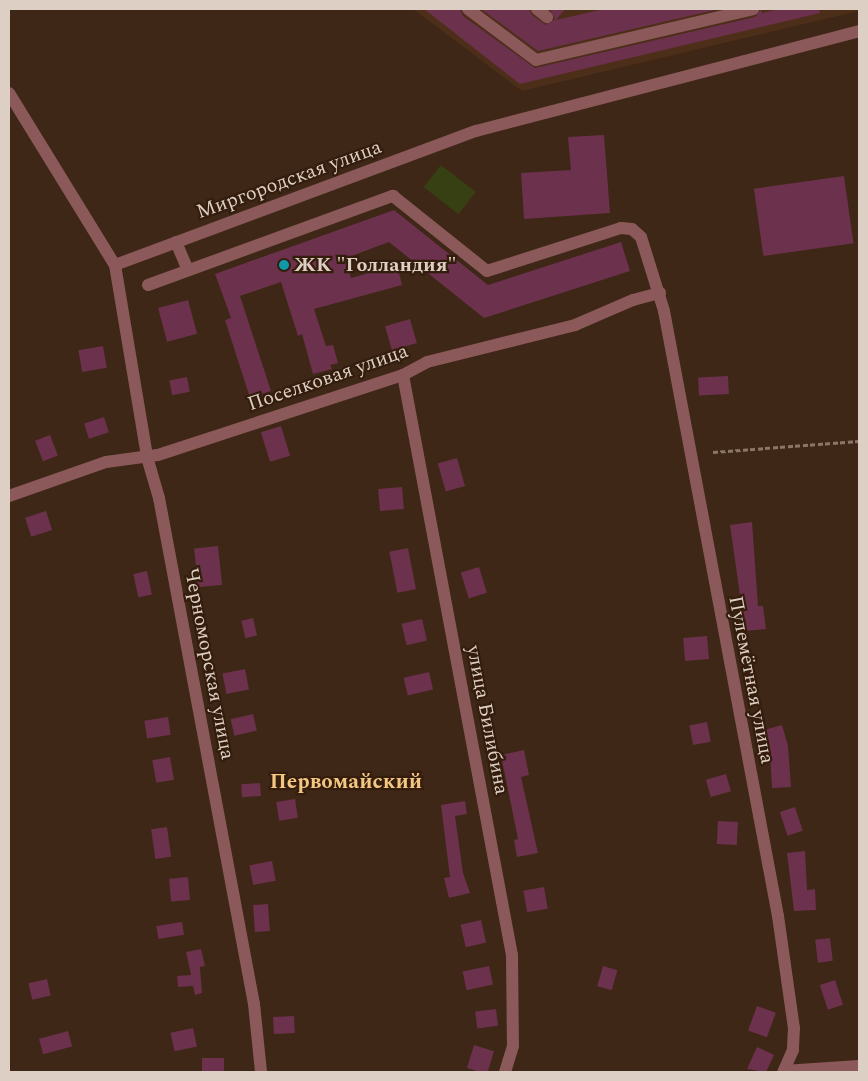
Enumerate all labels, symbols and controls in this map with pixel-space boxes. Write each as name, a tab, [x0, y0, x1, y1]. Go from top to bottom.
street label: Миргородская улица	[193, 135, 385, 225]
place label: ЖК "Голландия"	[294, 253, 457, 277]
marker: ЖК "Голландия"	[278, 259, 290, 271]
street label: Поселковая улица	[245, 339, 411, 417]
street label: Черноморская улица	[179, 566, 239, 762]
street label: Пулемётная улица	[723, 594, 779, 766]
street label: улица Билибина	[461, 643, 513, 797]
district label: Первомайский	[270, 769, 422, 795]

